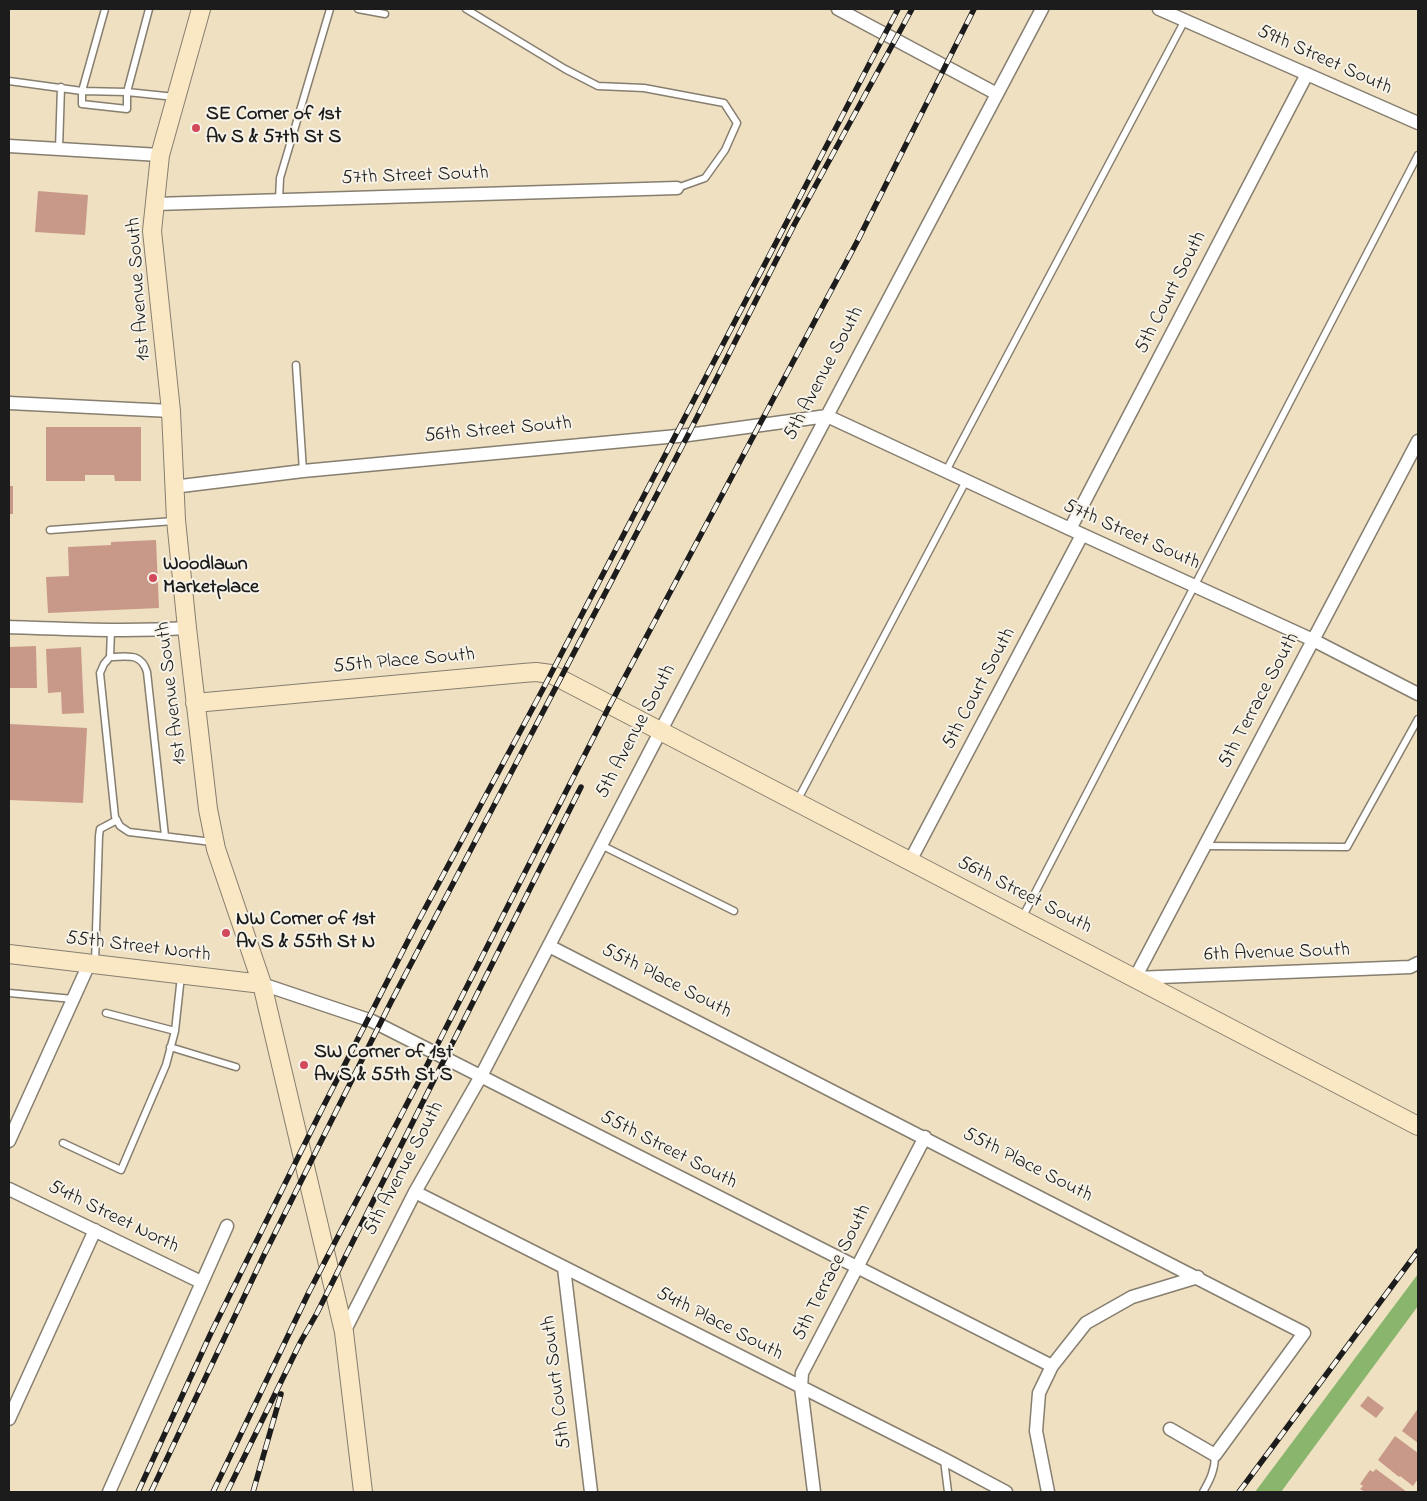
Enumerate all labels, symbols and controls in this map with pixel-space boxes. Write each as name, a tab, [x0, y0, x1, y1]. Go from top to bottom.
street label: 59th Street South	[1253, 21, 1395, 101]
place label: SE Corner of 1st Av S & 57th St S	[206, 104, 341, 151]
marker: SE Corner of 1st Av S & 57th St S	[190, 122, 202, 134]
street label: 57th Street South	[341, 162, 489, 192]
street label: 1st Avenue South	[123, 216, 157, 362]
street label: 5th Court South	[1131, 228, 1213, 358]
street label: 5th Avenue South	[780, 303, 870, 445]
street label: 56th Street South	[423, 413, 573, 449]
street label: 57th Street South	[1059, 495, 1203, 577]
place label: Woodlawn Marketplace	[163, 554, 259, 601]
marker: Woodlawn Marketplace	[147, 572, 159, 584]
street label: 1st Avenue South	[152, 620, 194, 766]
street label: 5th Court South	[938, 624, 1022, 754]
street label: 5th Terrace South	[1214, 629, 1306, 773]
street label: 55th Place South	[332, 644, 476, 680]
street label: 5th Avenue South	[592, 661, 682, 803]
street label: 56th Street South	[953, 852, 1095, 940]
place label: NW Corner of 1st Av S & 55th St N	[236, 909, 376, 956]
street label: 55th Street North	[64, 927, 212, 969]
marker: NW Corner of 1st Av S & 55th St N	[220, 927, 232, 939]
street label: 55th Place South	[597, 939, 735, 1025]
street label: 6th Avenue South	[1204, 939, 1350, 969]
place label: SW Corner of 1st Av S & 55th St S	[314, 1042, 453, 1089]
marker: SW Corner of 1st Av S & 55th St S	[298, 1059, 310, 1071]
street label: 5th Avenue South	[360, 1098, 450, 1240]
street label: 55th Street South	[596, 1106, 740, 1196]
street label: 55th Place South	[958, 1123, 1096, 1209]
street label: 54th Street North	[44, 1176, 182, 1260]
street label: 5th Terrace South	[788, 1201, 878, 1345]
street label: 54th Place South	[652, 1283, 786, 1367]
street label: 5th Court South	[538, 1314, 578, 1450]

